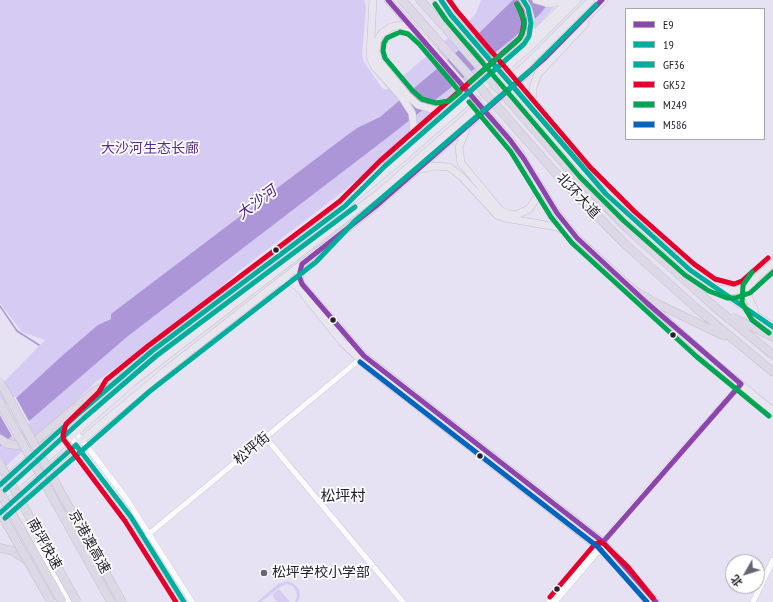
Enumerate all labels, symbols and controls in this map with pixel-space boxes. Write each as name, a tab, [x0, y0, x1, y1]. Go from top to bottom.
legend	[625, 8, 765, 140]
text: E9	[663, 17, 674, 32]
text: 19	[663, 37, 674, 52]
text: GF36	[663, 57, 685, 72]
text: GK52	[663, 77, 686, 92]
text: M249	[663, 97, 687, 112]
text: M586	[663, 117, 687, 132]
park label: 大沙河生态长廊	[101, 141, 199, 157]
street label: 北环大道	[553, 170, 603, 222]
water label: 大沙河	[234, 182, 280, 224]
unlabelled marker	[271, 245, 281, 255]
unlabelled marker	[328, 315, 338, 325]
unlabelled marker	[668, 330, 678, 340]
street label: 松坪街	[231, 429, 273, 469]
unlabelled marker	[475, 451, 485, 461]
district label: 松坪村	[321, 488, 365, 506]
street label: 京港澳高速	[65, 507, 113, 577]
street label: 南坪快速	[23, 515, 65, 573]
north arrow	[725, 554, 765, 594]
place label: 松坪学校小学部	[272, 565, 370, 581]
marker: 松坪学校小学部	[259, 568, 269, 578]
text: 北	[728, 572, 745, 590]
unlabelled marker	[552, 584, 562, 594]

